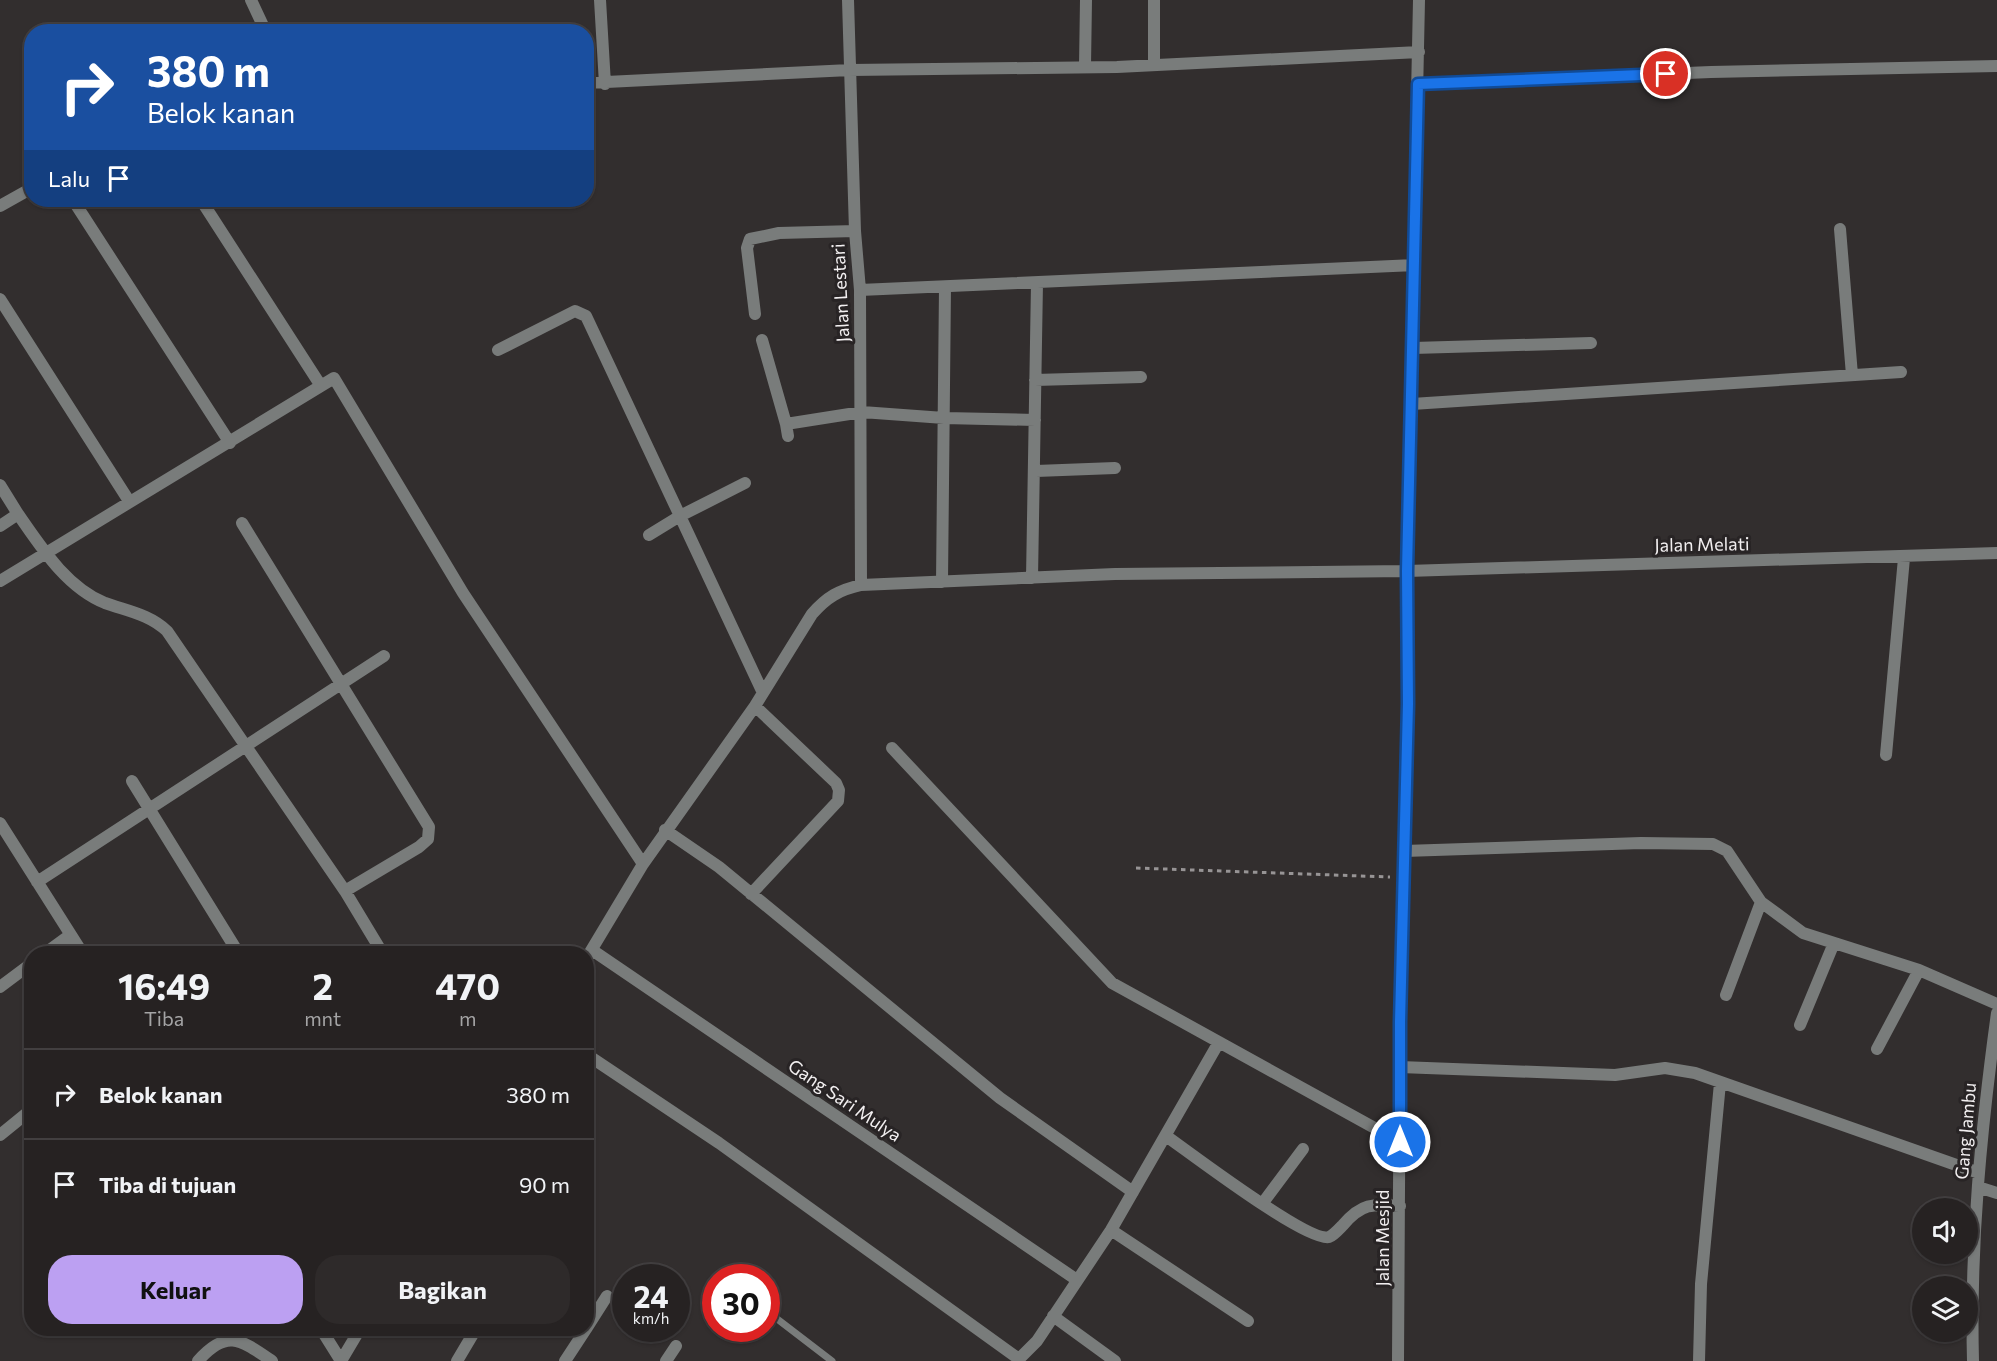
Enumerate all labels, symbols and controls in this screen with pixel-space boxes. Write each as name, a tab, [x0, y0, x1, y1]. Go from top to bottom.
text: 380 m	[147, 44, 270, 96]
icon: right	[48, 48, 126, 126]
pin	[1640, 48, 1691, 99]
icon: arrive	[1649, 57, 1682, 90]
text: Belok kanan	[147, 96, 295, 129]
icon: arrive	[102, 162, 135, 195]
text: Lalu	[48, 165, 90, 192]
street label: Jalan Lestari	[826, 243, 854, 343]
street label: Jalan Melati	[1654, 532, 1750, 556]
text: 16:49	[118, 963, 210, 1007]
text: 2	[312, 963, 333, 1007]
text: 470	[435, 963, 500, 1007]
text: Tiba	[144, 1006, 184, 1030]
text: mnt	[304, 1006, 341, 1030]
text: m	[459, 1006, 476, 1030]
street label: Gang Sari Mulya	[784, 1054, 906, 1146]
icon: right	[48, 1078, 81, 1111]
text: Belok kanan	[99, 1081, 222, 1108]
text: 380 m	[506, 1081, 570, 1108]
street label: Gang Jambu	[1950, 1082, 1980, 1180]
position arrow	[1368, 1110, 1432, 1174]
icon: arrive	[48, 1168, 81, 1201]
text: Tiba di tujuan	[99, 1171, 236, 1198]
text: 90 m	[519, 1171, 570, 1198]
street label: Jalan Mesjid	[1371, 1190, 1393, 1286]
map controls	[1912, 1198, 1978, 1342]
button: sound	[1912, 1198, 1978, 1264]
button: Keluar	[48, 1255, 303, 1324]
button: Bagikan	[315, 1255, 570, 1324]
speed limit sign: 30	[702, 1264, 780, 1342]
button: layers	[1912, 1276, 1978, 1342]
text: 24	[633, 1277, 669, 1314]
text: km/h	[633, 1309, 669, 1327]

